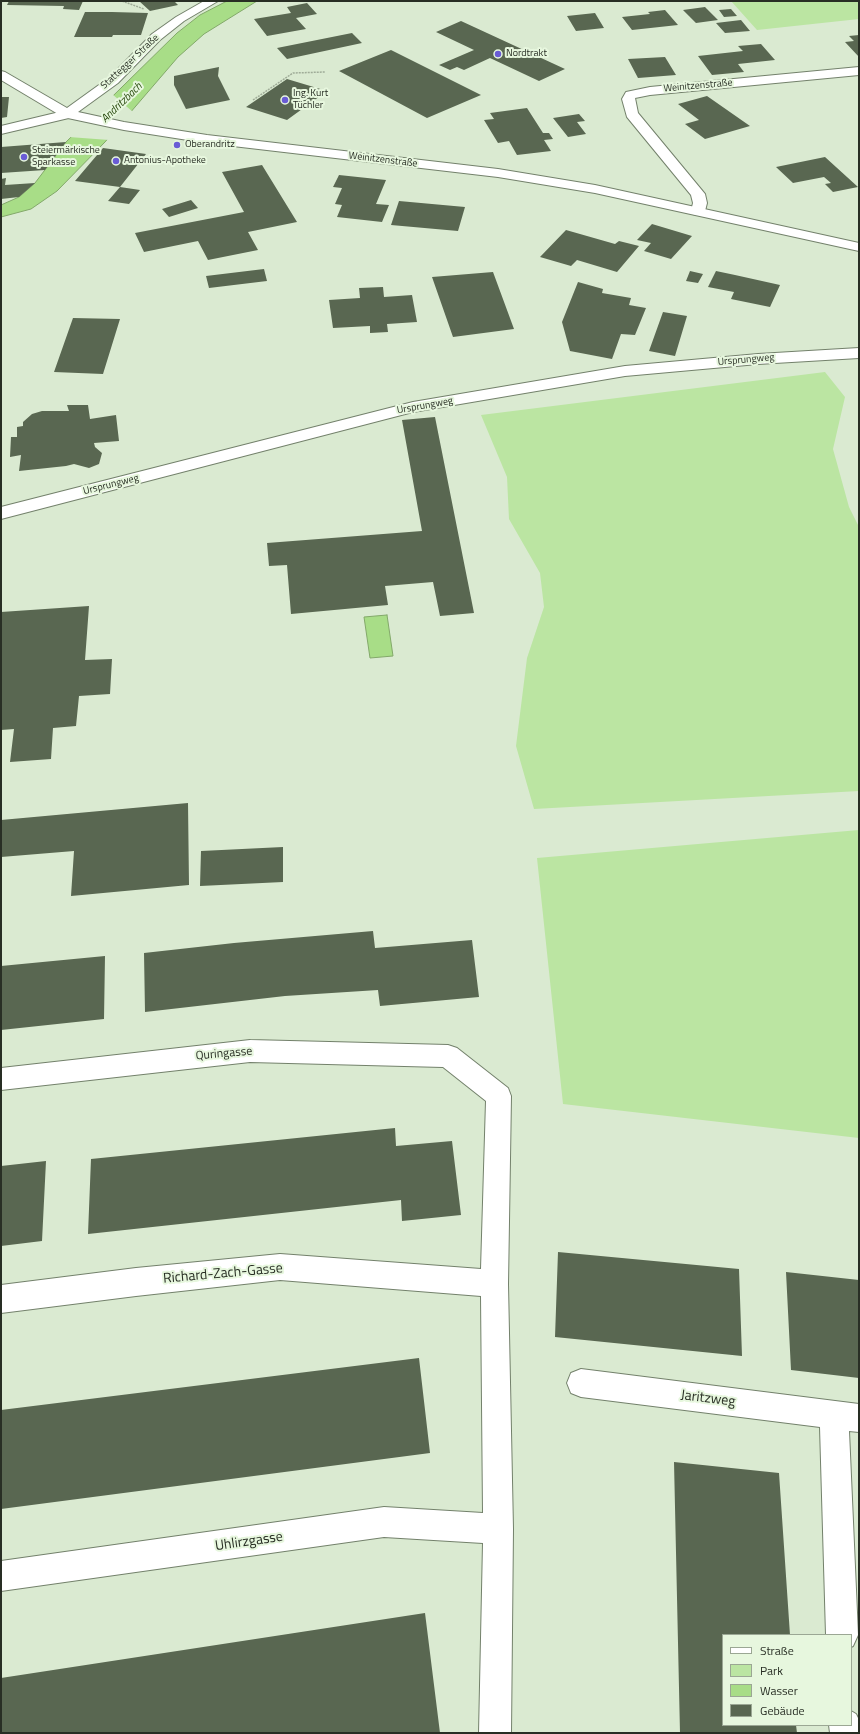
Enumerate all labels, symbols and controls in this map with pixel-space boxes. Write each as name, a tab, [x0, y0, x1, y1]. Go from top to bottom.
street label: Stattegger Straße	[98, 32, 162, 92]
place label: Nordtrakt	[506, 48, 547, 60]
marker: Nordtrakt	[493, 49, 503, 59]
street label: Weinitzenstraße	[663, 77, 733, 95]
water label: Andritzbach	[99, 80, 145, 126]
place label: Ing. Kurt Tüchler	[293, 88, 328, 112]
marker: Ing. Kurt Tüchler	[280, 95, 290, 105]
place label: Oberandritz	[185, 139, 235, 151]
marker: Oberandritz	[172, 140, 182, 150]
place label: Steiermärkische Sparkasse	[32, 145, 100, 168]
street label: Weinitzenstraße	[348, 150, 418, 170]
marker: Steiermärkische Sparkasse	[19, 152, 29, 162]
place label: Antonius-Apotheke	[124, 155, 206, 167]
marker: Antonius-Apotheke	[111, 156, 121, 166]
street label: Ursprungweg	[717, 352, 775, 368]
street label: Ursprungweg	[396, 395, 454, 417]
street label: Ursprungweg	[82, 472, 140, 498]
street label: Quringasse	[195, 1044, 253, 1064]
street label: Richard-Zach-Gasse	[162, 1260, 284, 1288]
street label: Jaritzweg	[680, 1387, 736, 1411]
street label: Uhlirzgasse	[214, 1529, 284, 1555]
legend	[722, 1634, 852, 1726]
text: Straße	[760, 1641, 794, 1660]
text: Park	[760, 1661, 783, 1680]
text: Wasser	[760, 1681, 798, 1700]
text: Gebäude	[760, 1701, 805, 1720]

